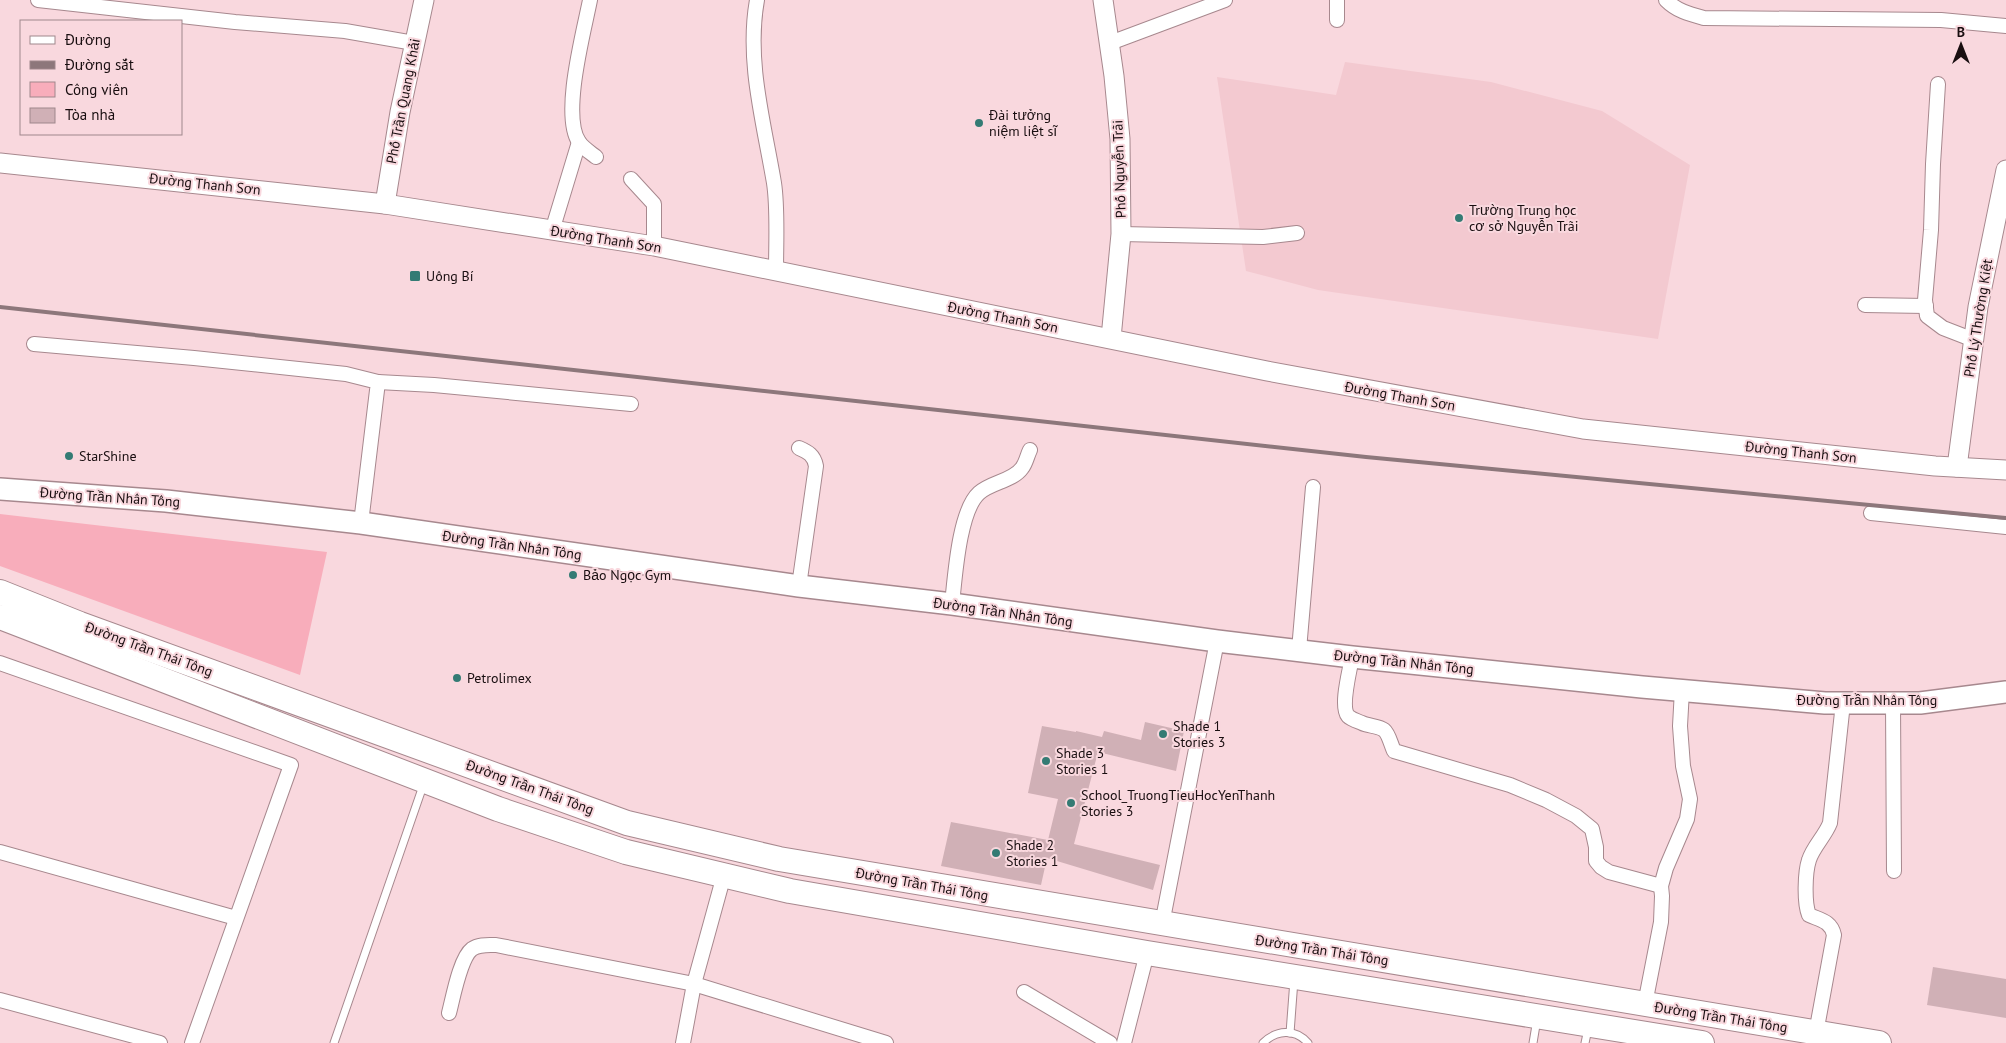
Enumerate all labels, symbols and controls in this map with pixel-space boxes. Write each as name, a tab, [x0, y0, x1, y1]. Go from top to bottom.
legend	[20, 20, 182, 135]
north arrow	[1936, 20, 1986, 70]
text: B	[1957, 23, 1965, 41]
text: Đường	[64, 30, 111, 49]
street label: Phố Trần Quang Khải	[382, 37, 424, 165]
text: Đường sắt	[64, 55, 134, 74]
text: Công viên	[65, 80, 128, 99]
text: Tòa nhà	[65, 105, 115, 124]
place label: Đài tưởng niệm liệt sĩ	[988, 106, 1058, 140]
marker: Đài tưởng niệm liệt sĩ	[973, 117, 985, 129]
street label: Phố Nguyễn Trãi	[1108, 120, 1130, 218]
street label: Đường Thanh Sơn	[147, 169, 262, 199]
place label: Trường Trung học cơ sở Nguyễn Trãi	[1469, 201, 1579, 235]
marker: Trường Trung học cơ sở Nguyễn Trãi	[1453, 212, 1465, 224]
street label: Đường Thanh Sơn	[548, 221, 663, 257]
street label: Phố Lý Thường Kiệt	[1960, 257, 1996, 378]
place label: Uông Bí	[426, 267, 474, 285]
marker: Uông Bí	[408, 269, 422, 283]
street label: Đường Thanh Sơn	[945, 297, 1060, 337]
street label: Đường Thanh Sơn	[1342, 377, 1457, 415]
street label: Đường Thanh Sơn	[1743, 437, 1858, 467]
place label: StarShine	[79, 447, 137, 465]
marker: StarShine	[63, 450, 75, 462]
street label: Đường Trần Nhân Tông	[38, 483, 181, 511]
street label: Đường Trần Nhân Tông	[440, 526, 583, 564]
place label: Bảo Ngọc Gym	[583, 566, 671, 584]
marker: Bảo Ngọc Gym	[567, 569, 579, 581]
street label: Đường Trần Nhân Tông	[931, 593, 1074, 631]
street label: Đường Trần Thái Tông	[82, 617, 215, 680]
street label: Đường Trần Nhân Tông	[1332, 646, 1475, 678]
place label: Petrolimex	[467, 669, 532, 687]
marker: Petrolimex	[451, 672, 463, 684]
street label: Đường Trần Nhân Tông	[1796, 691, 1937, 709]
place label: Shade 1 Stories 3	[1173, 717, 1225, 751]
marker: Shade 1 Stories 3	[1157, 728, 1169, 740]
place label: Shade 3 Stories 1	[1056, 744, 1108, 778]
street label: Đường Trần Thái Tông	[463, 755, 596, 818]
marker: Shade 3 Stories 1	[1040, 755, 1052, 767]
place label: School_TruongTieuHocYenThanh Stories 3	[1081, 786, 1275, 820]
marker: School_TruongTieuHocYenThanh Stories 3	[1065, 797, 1077, 809]
place label: Shade 2 Stories 1	[1006, 836, 1058, 870]
marker: Shade 2 Stories 1	[990, 847, 1002, 859]
street label: Đường Trần Thái Tông	[853, 863, 990, 905]
street label: Đường Trần Thái Tông	[1253, 930, 1390, 969]
street label: Đường Trần Thái Tông	[1652, 997, 1789, 1036]

